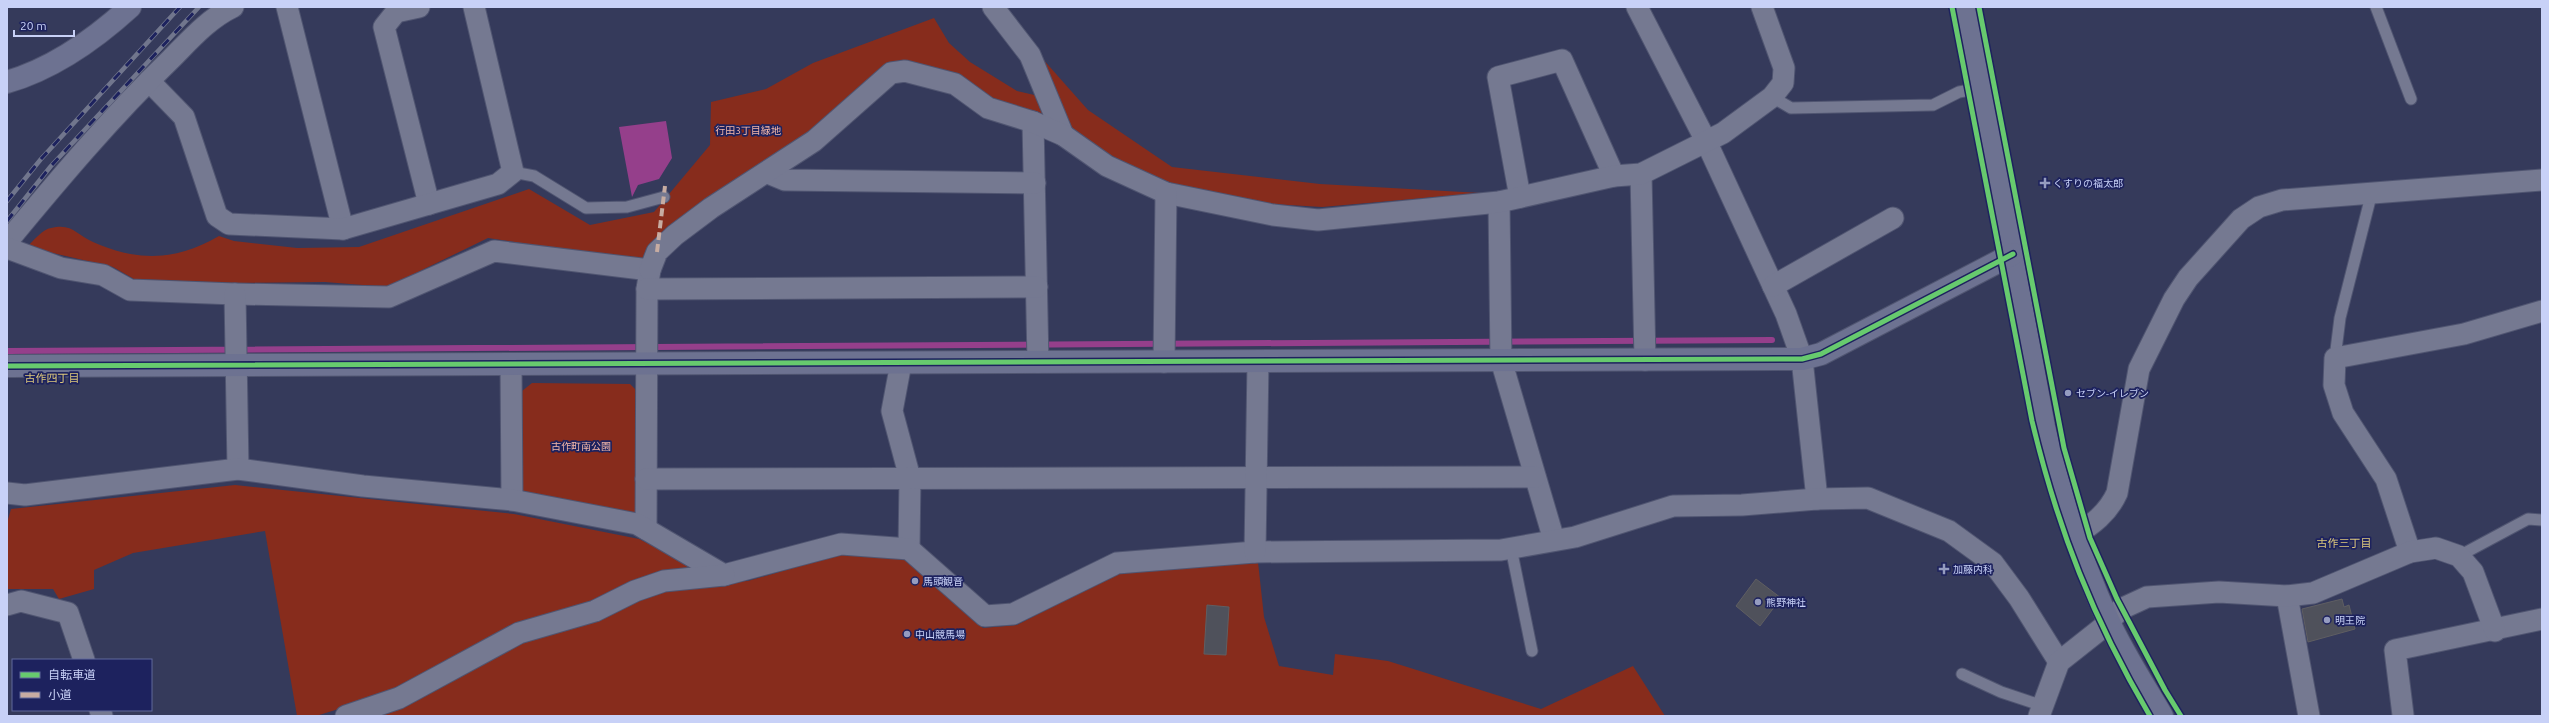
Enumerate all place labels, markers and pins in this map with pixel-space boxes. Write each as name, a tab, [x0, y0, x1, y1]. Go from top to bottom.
marker: くすりの福太郎	[2040, 178, 2050, 188]
place label: くすりの福太郎	[2053, 178, 2123, 189]
marker: セブン-イレブン	[2063, 388, 2073, 398]
place label: セブン-イレブン	[2076, 388, 2149, 399]
marker: 加藤内科	[1938, 563, 1950, 575]
place label: 加藤内科	[1953, 564, 1993, 575]
marker: 馬頭観音	[910, 576, 920, 586]
place label: 馬頭観音	[923, 576, 963, 587]
marker: 熊野神社	[1753, 597, 1763, 607]
place label: 熊野神社	[1766, 597, 1806, 608]
marker: 明王院	[2322, 615, 2332, 625]
place label: 明王院	[2335, 615, 2365, 626]
marker: 中山競馬場	[902, 629, 912, 639]
place label: 中山競馬場	[915, 629, 965, 640]

